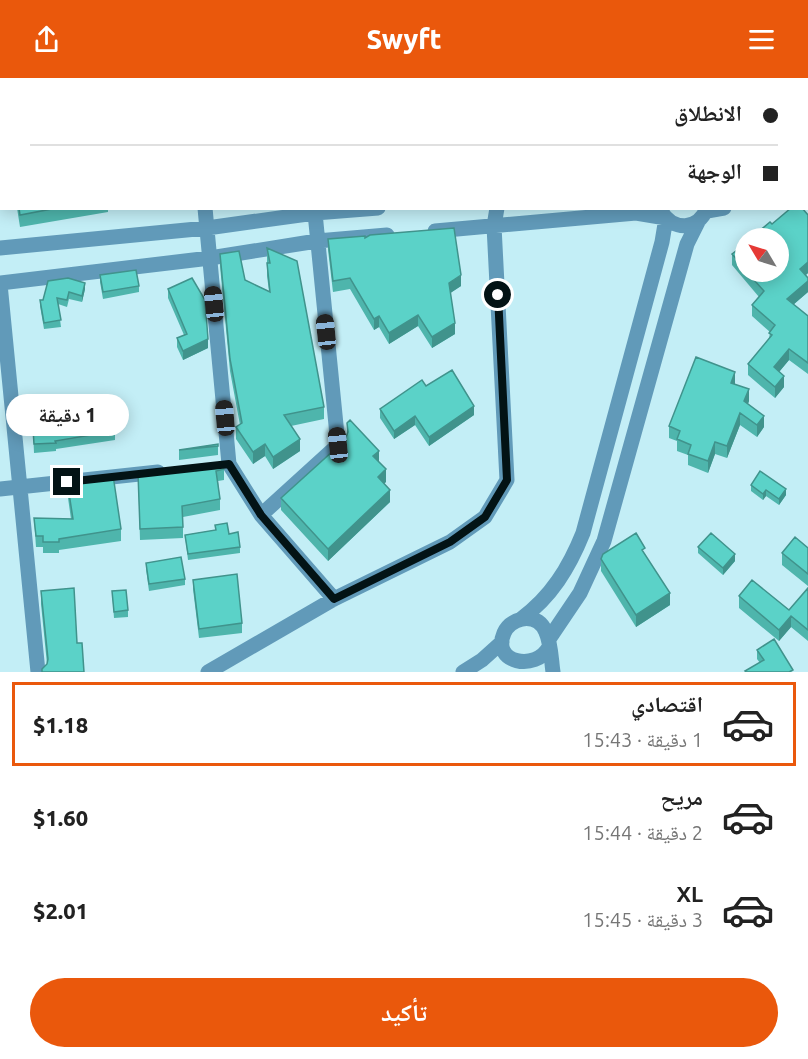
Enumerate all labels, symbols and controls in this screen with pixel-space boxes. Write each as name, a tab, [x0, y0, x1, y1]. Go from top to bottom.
icon: share	[30, 23, 63, 56]
icon: menu	[745, 23, 778, 56]
text: Swyft	[366, 24, 442, 54]
text: الانطلاق	[674, 100, 742, 125]
text: الوجهة	[687, 158, 742, 183]
north arrow	[735, 228, 789, 282]
map controls	[735, 228, 789, 282]
route start	[484, 281, 511, 308]
car	[203, 285, 225, 323]
car	[315, 313, 337, 351]
callout: 1 دقيقة	[5, 395, 128, 437]
car	[214, 399, 236, 437]
text: 1 دقيقة	[38, 403, 97, 426]
car	[327, 426, 349, 464]
route end	[53, 468, 80, 495]
text: اقتصادي	[631, 691, 703, 716]
icon: car	[721, 697, 775, 751]
text: $1.18	[33, 712, 88, 737]
text: 1 دقيقة · 15:43	[582, 728, 703, 751]
text: مريح	[660, 784, 703, 809]
icon: car	[721, 790, 775, 844]
text: $1.60	[33, 805, 88, 830]
text: 2 دقيقة · 15:44	[582, 821, 703, 844]
text: XL	[676, 881, 703, 906]
icon: car	[721, 883, 775, 937]
text: $2.01	[33, 898, 88, 923]
text: 3 دقيقة · 15:45	[582, 908, 703, 931]
button: تأكيد	[30, 978, 778, 1047]

